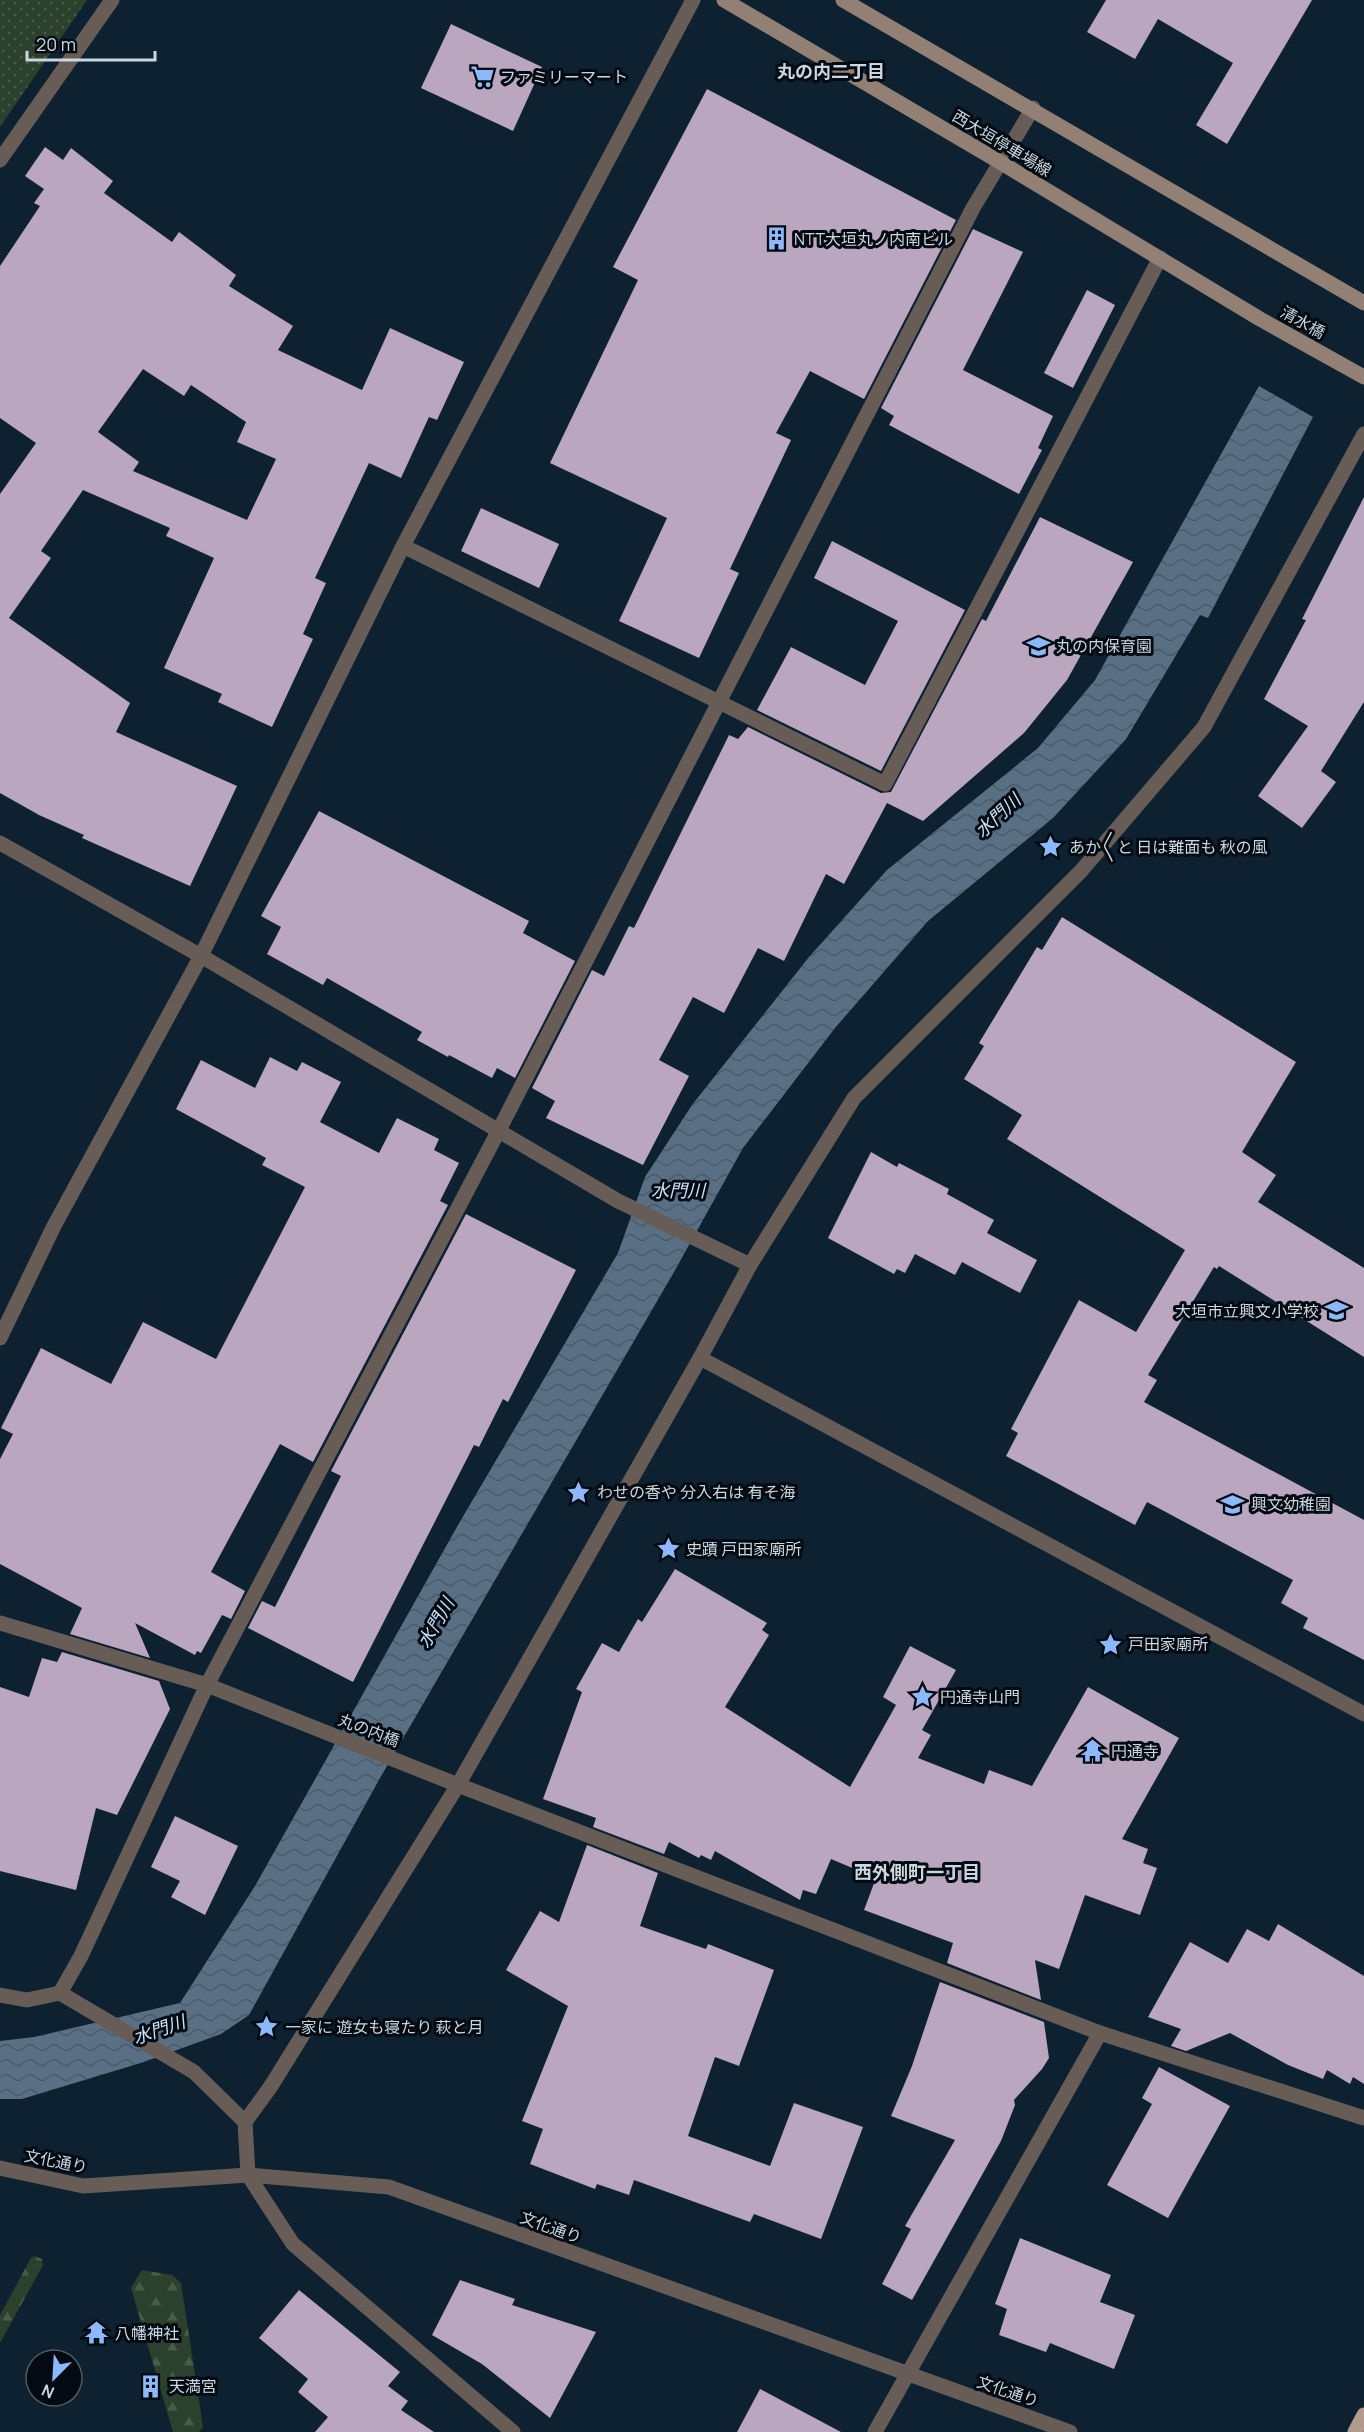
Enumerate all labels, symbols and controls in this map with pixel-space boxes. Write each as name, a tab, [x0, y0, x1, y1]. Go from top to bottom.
scale bar	[27, 24, 154, 62]
text: 20 m	[36, 32, 76, 56]
district label: 丸の内二丁目	[777, 59, 885, 83]
supermarket icon: ファミリーマート	[469, 64, 495, 90]
place label: ファミリーマート	[500, 66, 628, 88]
street label: 西大垣停車場線	[948, 105, 1056, 181]
building icon: NTT大垣丸ノ内南ビル	[763, 226, 789, 252]
place label: NTT大垣丸ノ内南ビル	[794, 228, 953, 250]
street label: 清水橋	[1277, 301, 1329, 343]
school or university icon: 丸の内保育園	[1025, 633, 1051, 659]
place label: 丸の内保育園	[1056, 635, 1152, 657]
water label: 水門川	[969, 787, 1027, 842]
place label: あか〱と 日は難面も 秋の風	[1069, 831, 1267, 862]
place icon: あか〱と 日は難面も 秋の風	[1038, 834, 1064, 860]
water label: 水門川	[651, 1178, 707, 1202]
school or university icon: 大垣市立興文小学校	[1324, 1298, 1350, 1324]
place label: 大垣市立興文小学校	[1175, 1300, 1319, 1322]
place icon: わせの香や 分入右は 有そ海	[566, 1479, 592, 1505]
place label: わせの香や 分入右は 有そ海	[597, 1481, 795, 1503]
school or university icon: 興文幼稚園	[1220, 1491, 1246, 1517]
place label: 興文幼稚園	[1251, 1493, 1331, 1515]
place icon: 史蹟 戸田家廟所	[655, 1536, 681, 1562]
place label: 史蹟 戸田家廟所	[686, 1538, 801, 1560]
water label: 水門川	[411, 1591, 460, 1652]
place icon: 戸田家廟所	[1097, 1631, 1123, 1657]
place label: 戸田家廟所	[1128, 1633, 1208, 1655]
place icon: 円通寺山門	[909, 1684, 935, 1710]
place label: 円通寺山門	[940, 1686, 1020, 1708]
street label: 丸の内橋	[335, 1708, 403, 1752]
temple icon: 円通寺	[1080, 1738, 1106, 1764]
place label: 円通寺	[1111, 1740, 1159, 1762]
district label: 西外側町一丁目	[854, 1860, 980, 1884]
water label: 水門川	[129, 2008, 190, 2049]
place icon: 一家に 遊女も寝たり 萩と月	[254, 2014, 280, 2040]
place label: 一家に 遊女も寝たり 萩と月	[285, 2016, 483, 2038]
street label: 文化通り	[22, 2144, 90, 2178]
street label: 文化通り	[517, 2206, 585, 2248]
temple icon: 八幡神社	[84, 2320, 110, 2346]
place label: 八幡神社	[115, 2322, 179, 2344]
north arrow	[24, 2348, 84, 2408]
street label: 文化通り	[974, 2370, 1042, 2412]
building icon: 天満宮	[138, 2373, 164, 2399]
place label: 天満宮	[169, 2375, 217, 2397]
text: N	[38, 2379, 58, 2404]

